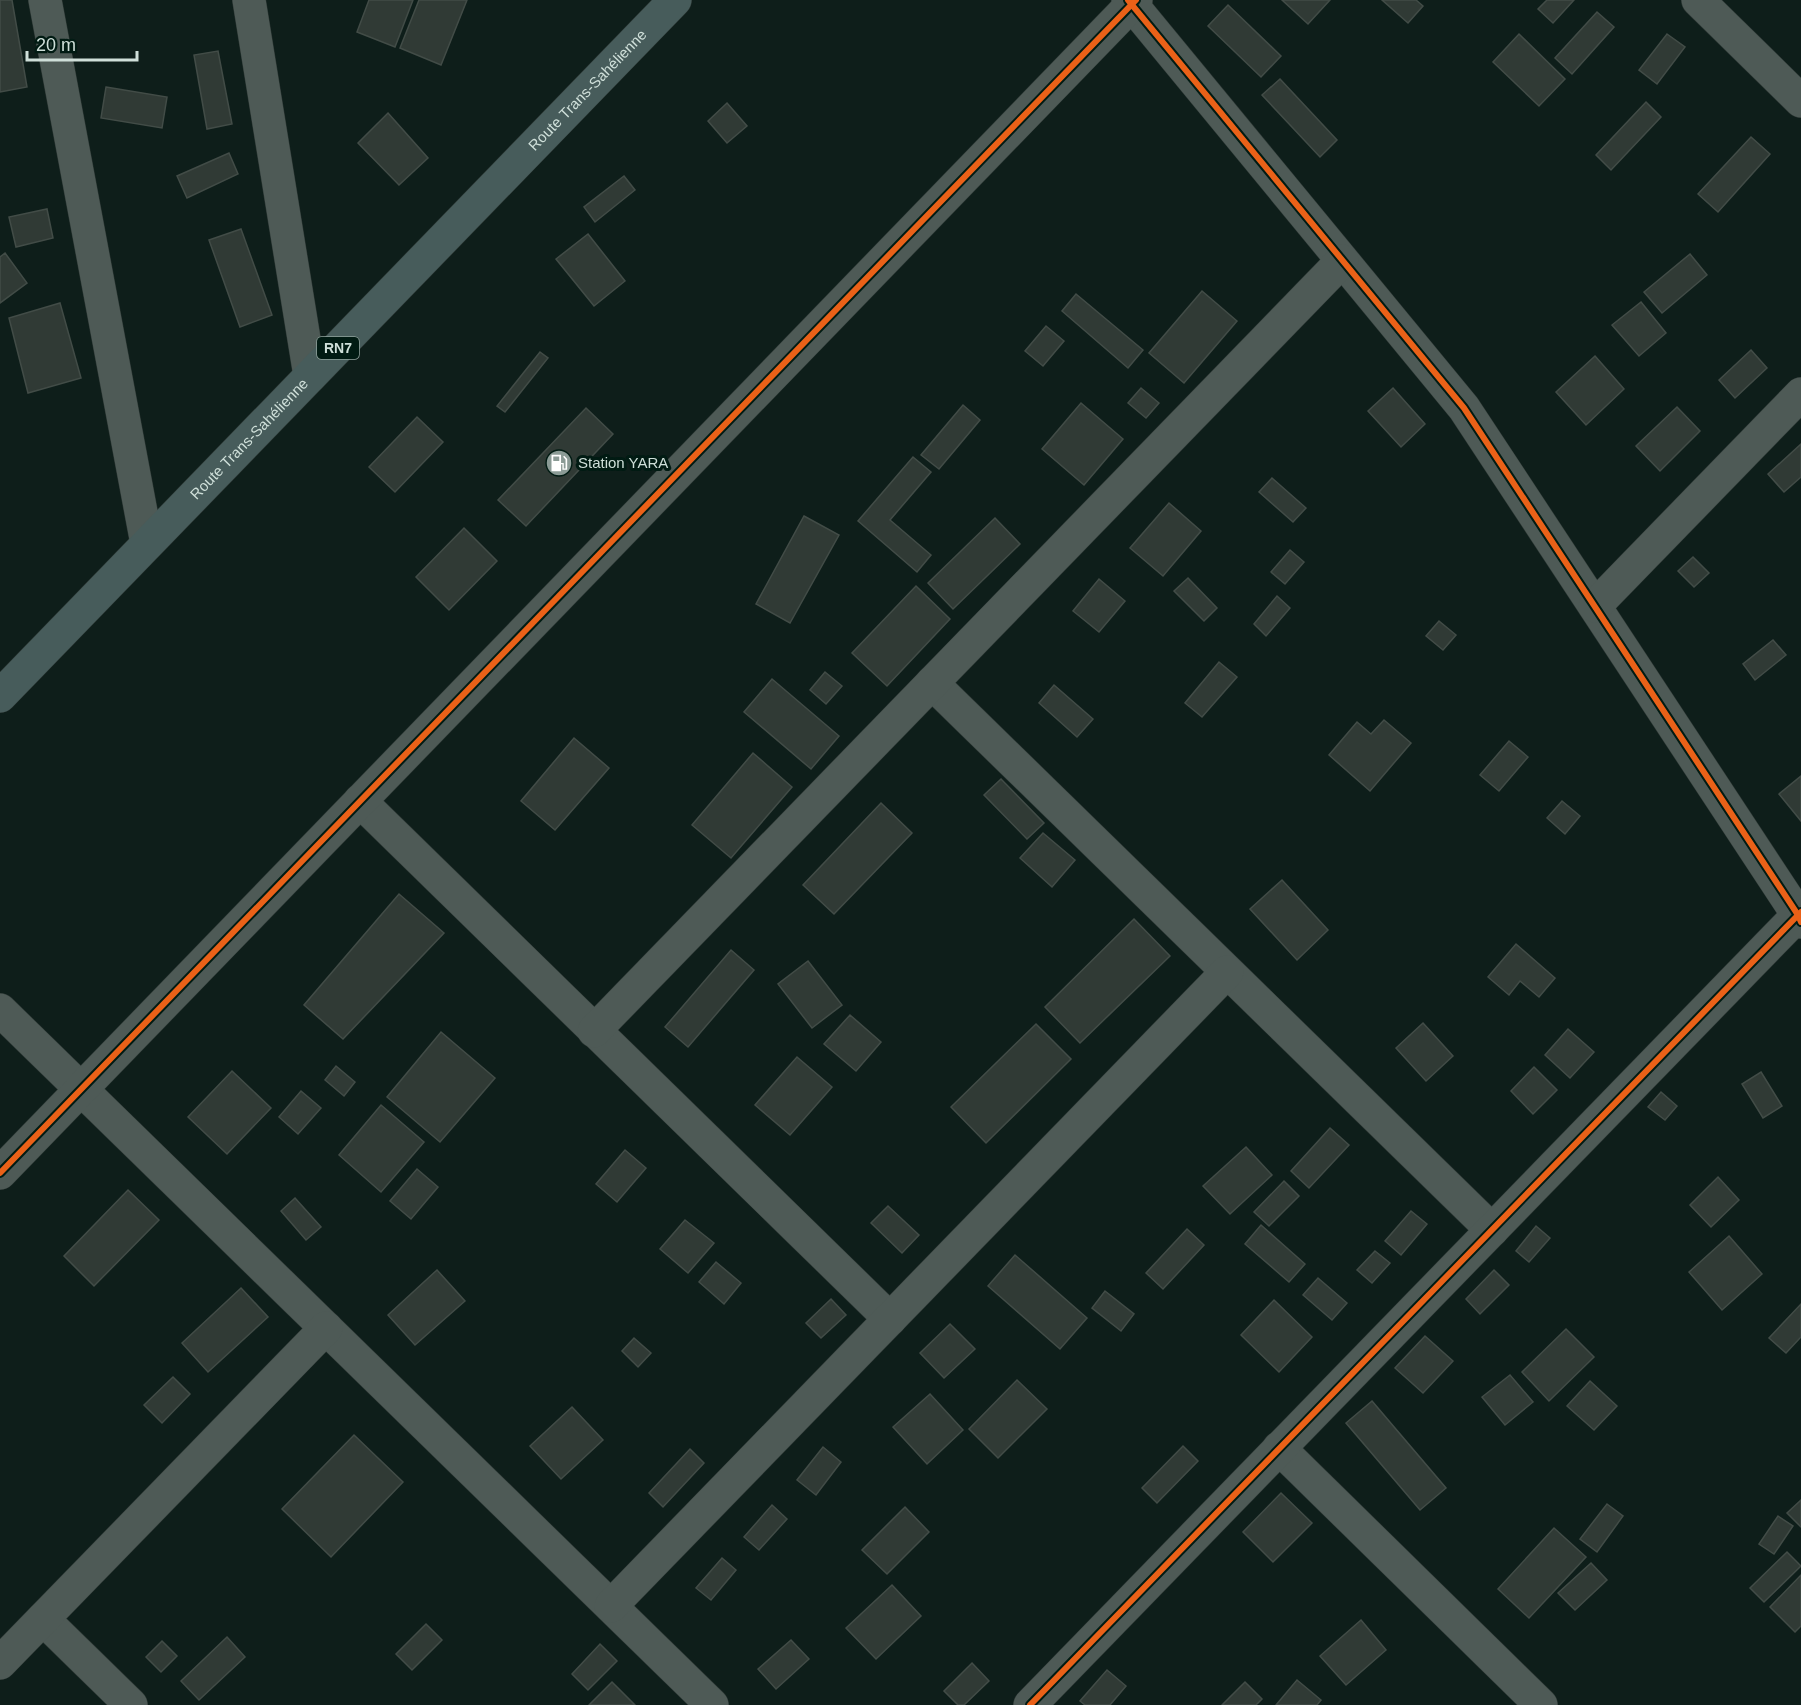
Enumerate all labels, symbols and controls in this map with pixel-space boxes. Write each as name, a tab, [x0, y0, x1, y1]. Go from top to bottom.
scale bar	[27, 24, 136, 62]
street label: Route Trans-Sahélienne	[525, 26, 650, 154]
text: 20 m	[36, 35, 76, 55]
road number: RN7	[317, 337, 359, 359]
street label: Route Trans-Sahélienne	[186, 375, 311, 503]
fuel station icon: Station YARA	[544, 448, 574, 478]
place label: Station YARA	[578, 454, 668, 471]

